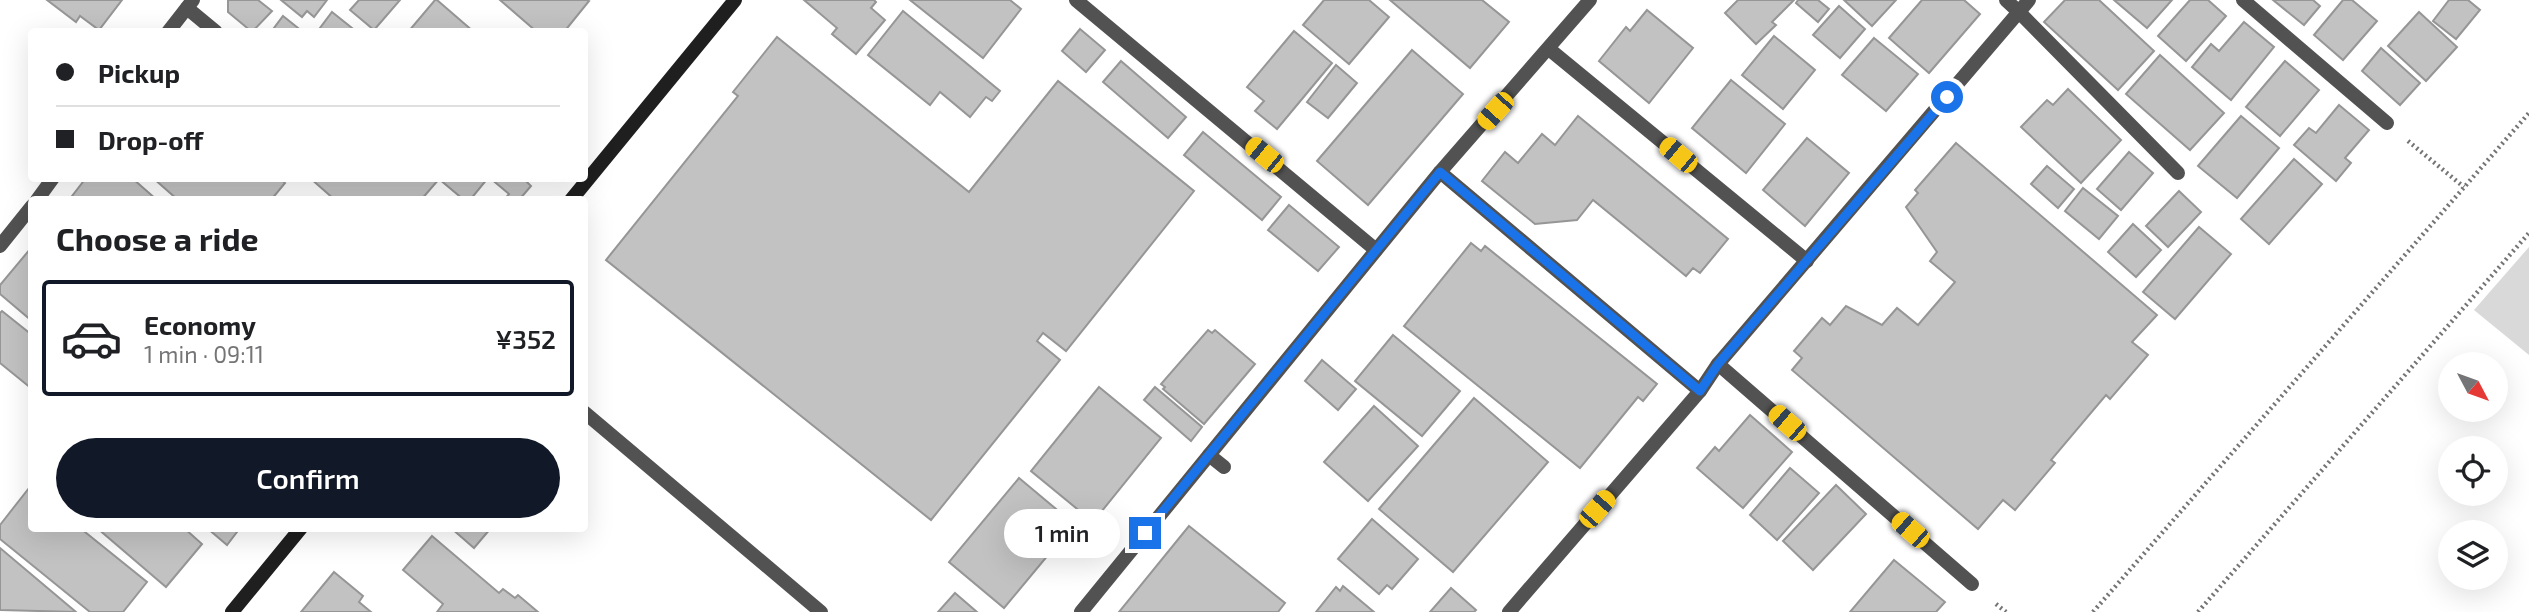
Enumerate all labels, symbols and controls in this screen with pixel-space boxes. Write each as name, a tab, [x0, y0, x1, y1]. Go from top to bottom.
text: Pickup	[98, 57, 180, 88]
route start	[1931, 81, 1963, 113]
car	[1474, 88, 1517, 134]
text: Drop-off	[98, 124, 203, 155]
car	[1656, 133, 1701, 177]
car	[1242, 134, 1287, 176]
text: Choose a ride	[56, 219, 259, 257]
icon: car	[60, 307, 123, 370]
text: Economy	[144, 309, 256, 340]
text: ¥352	[496, 323, 556, 354]
text: 1 min · 09:11	[144, 340, 264, 368]
north arrow	[2438, 352, 2508, 422]
map controls	[2438, 352, 2508, 590]
car	[1765, 401, 1810, 445]
button: locate	[2438, 436, 2508, 506]
button: Confirm	[56, 438, 560, 518]
car	[1576, 486, 1619, 532]
callout: 1 min	[1005, 508, 1120, 558]
car	[1888, 508, 1933, 552]
route end	[1129, 517, 1161, 549]
text: 1 min	[1035, 519, 1089, 547]
button: layers	[2438, 520, 2508, 590]

